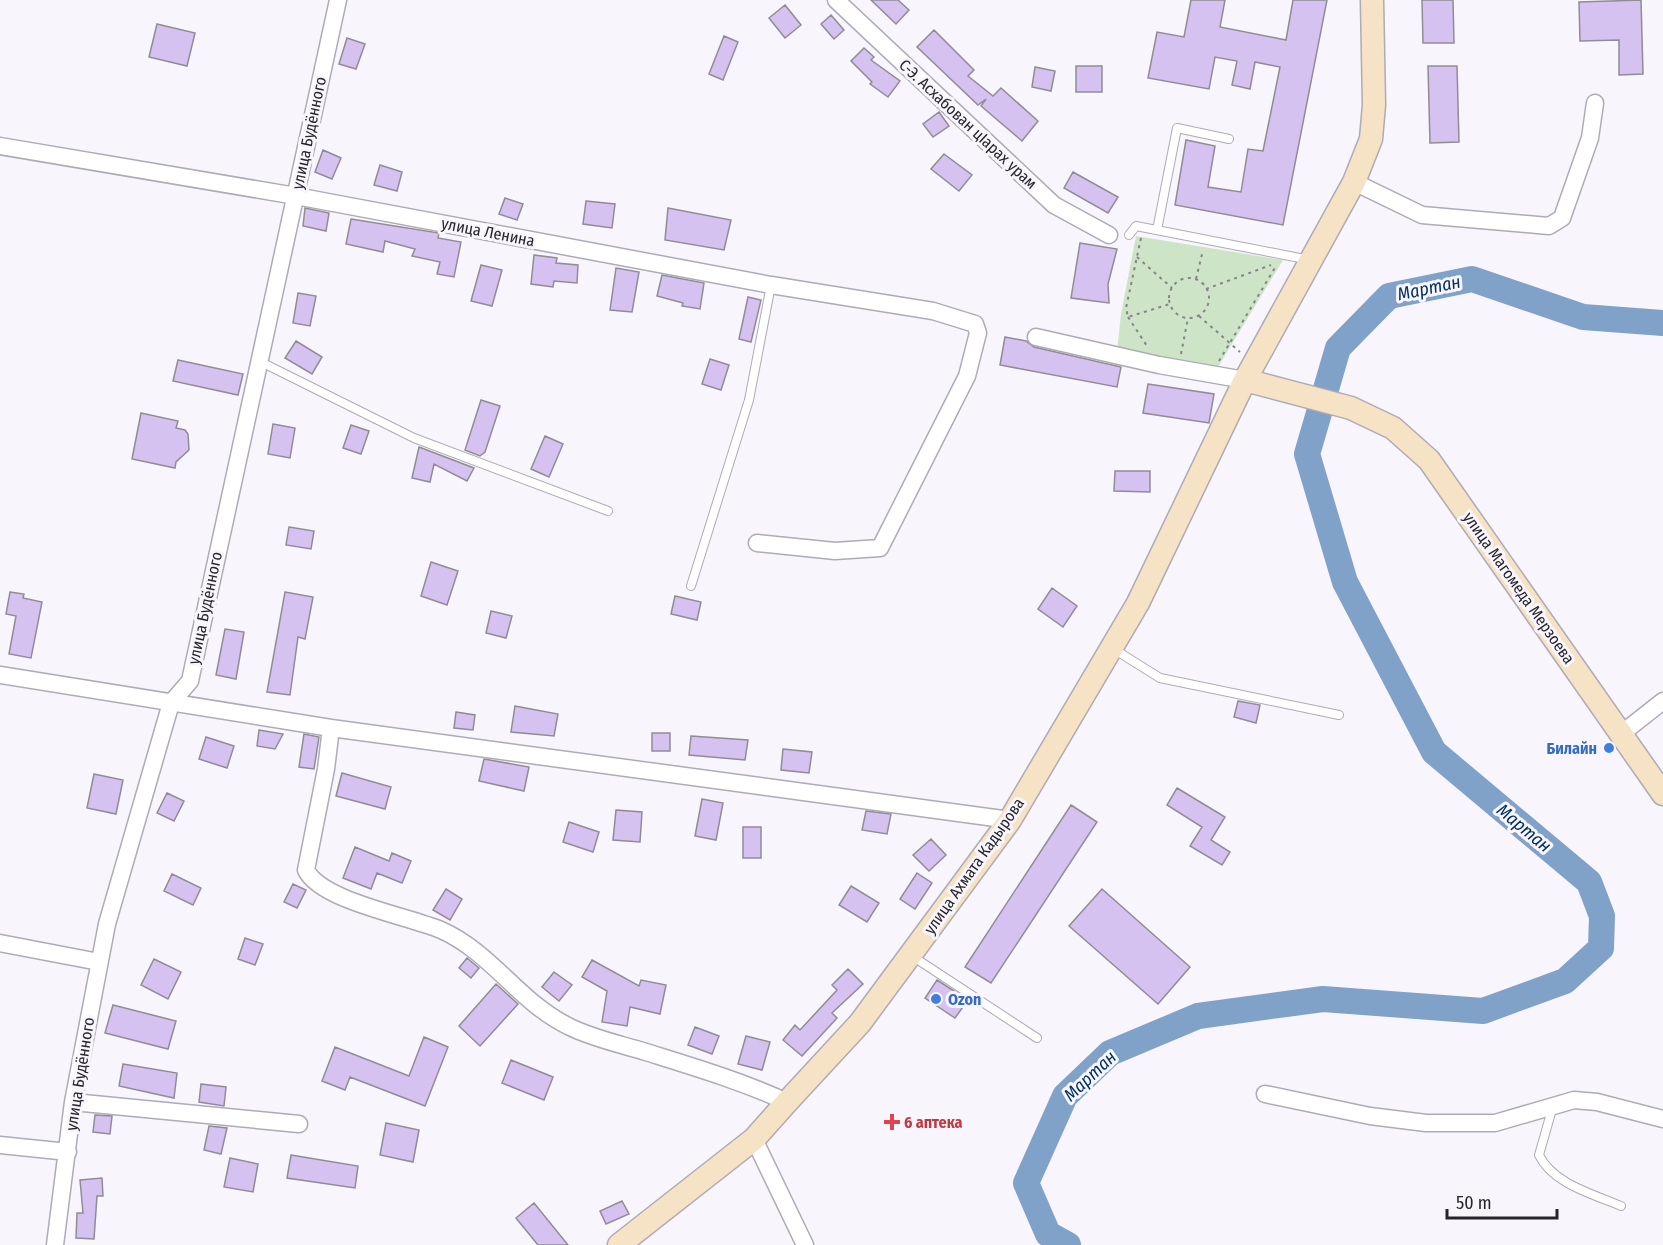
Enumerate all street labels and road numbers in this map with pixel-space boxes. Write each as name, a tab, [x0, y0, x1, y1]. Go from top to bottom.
street label: С-Э. Асхабован цIарах урам	[895, 55, 1041, 193]
street label: улица Будённого	[288, 75, 330, 191]
street label: улица Ленина	[440, 214, 536, 250]
street label: улица Магомеда Мерзоева	[1459, 508, 1579, 668]
street label: улица Будённого	[184, 550, 226, 666]
street label: улица Ахмата Кадырова	[920, 794, 1028, 938]
street label: улица Будённого	[62, 1016, 98, 1132]

